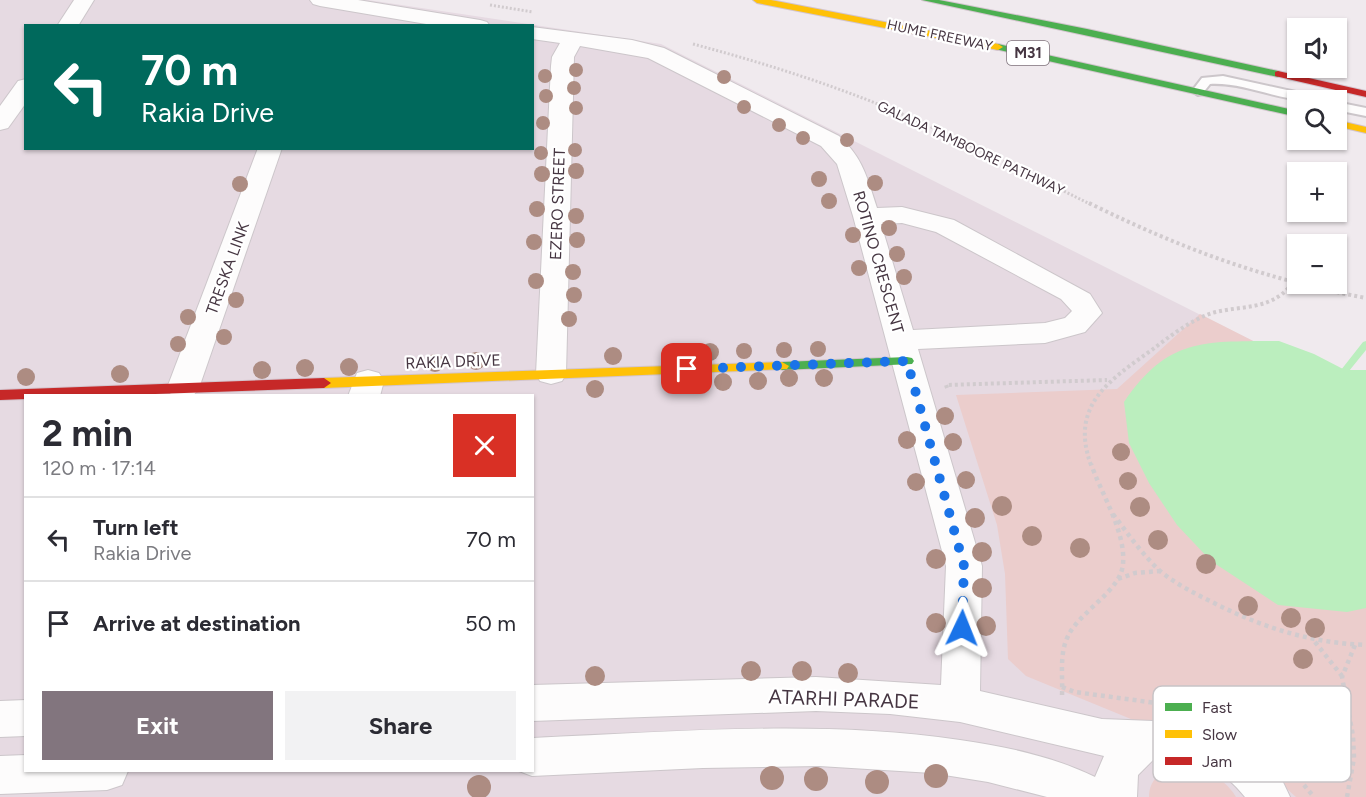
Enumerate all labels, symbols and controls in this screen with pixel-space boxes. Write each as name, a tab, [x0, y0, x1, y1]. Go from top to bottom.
street label: HUME FREEWAY	[885, 16, 995, 55]
map controls	[1287, 18, 1347, 294]
button: sound	[1287, 18, 1347, 78]
road number: M31	[1007, 41, 1049, 65]
text: 70 m	[141, 45, 238, 96]
icon: left	[42, 48, 120, 126]
button: search	[1287, 90, 1347, 150]
text: Rakia Drive	[141, 96, 274, 129]
street label: GALADA TAMBOORE PATHWAY	[874, 98, 1068, 200]
street label: EZERO STREET	[546, 148, 569, 260]
button: +	[1287, 162, 1347, 222]
street label: ROTINO CRESCENT	[849, 189, 908, 336]
street label: TRESKA LINK	[202, 219, 253, 317]
button: −	[1287, 234, 1347, 294]
pin	[661, 343, 712, 394]
street label: RAKIA DRIVE	[405, 350, 501, 373]
icon: arrive	[670, 352, 703, 385]
text: 2 min	[42, 412, 133, 455]
button: close	[453, 414, 516, 477]
text: 120 m · 17:14	[42, 456, 156, 480]
text: Turn left	[93, 514, 179, 541]
icon: left	[42, 523, 75, 556]
text: 70 m	[466, 526, 516, 553]
text: Rakia Drive	[93, 541, 191, 565]
position arrow	[930, 596, 994, 660]
icon: arrive	[42, 607, 75, 640]
text: Arrive at destination	[93, 610, 301, 637]
text: 50 m	[465, 610, 516, 637]
street label: ATARHI PARADE	[768, 684, 920, 714]
legend	[1153, 686, 1351, 782]
button: Exit	[42, 691, 273, 760]
button: Share	[285, 691, 516, 760]
text: Fast	[1202, 698, 1232, 717]
text: Slow	[1202, 725, 1237, 744]
text: Jam	[1202, 752, 1232, 771]

